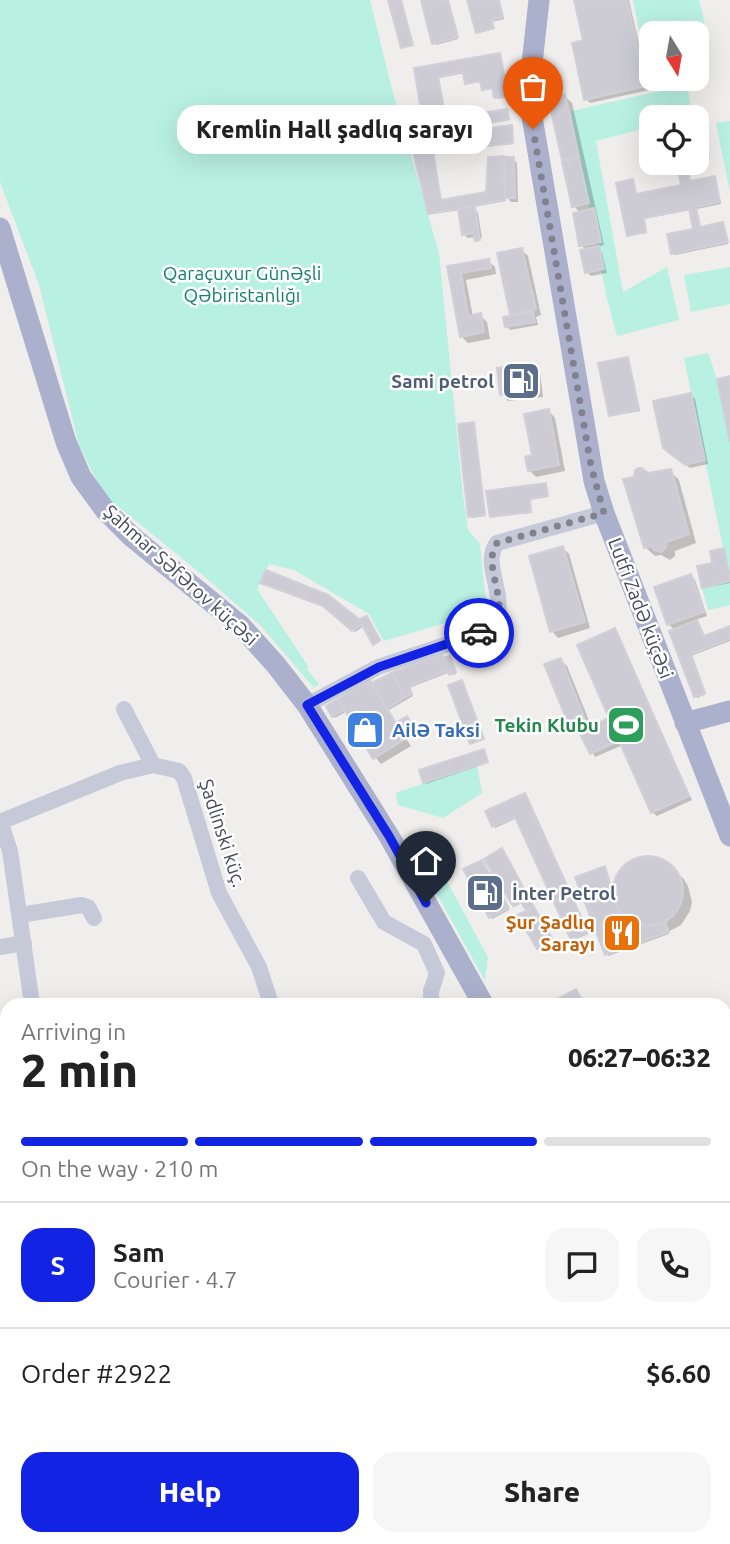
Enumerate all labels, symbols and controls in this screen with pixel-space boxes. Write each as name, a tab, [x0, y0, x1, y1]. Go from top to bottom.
north arrow	[639, 21, 709, 91]
map controls	[639, 21, 709, 175]
pin	[503, 57, 563, 129]
icon: bag	[514, 68, 552, 106]
callout: Kremlin Hall şadlıq sarayı	[176, 104, 491, 154]
button: locate	[639, 105, 709, 175]
text: Kremlin Hall şadlıq sarayı	[196, 117, 473, 142]
park label: Qaraçuxur Günəşli Qəbiristanlığı	[163, 262, 321, 306]
fuel station icon: Sami petrol	[500, 360, 542, 402]
place label: Sami petrol	[391, 370, 494, 392]
street label: Şahmar Səfərov küçəsi	[100, 500, 262, 650]
street label: Lutfi Zadə küçəsi	[604, 535, 678, 681]
courier	[444, 598, 514, 668]
icon: car	[460, 614, 498, 652]
sports icon: Tekin Klubu	[605, 704, 647, 746]
shop icon: Ailə Taksi	[344, 709, 386, 751]
place label: Tekin Klubu	[494, 714, 599, 736]
place label: Ailə Taksi	[392, 719, 480, 741]
street label: Şadlinski küç.	[195, 776, 251, 890]
pin	[396, 831, 456, 903]
icon: home	[407, 842, 445, 880]
fuel station icon: İnter Petrol	[464, 872, 506, 914]
place label: İnter Petrol	[512, 882, 616, 904]
place label: Şur Şadlıq Sarayı	[506, 911, 595, 955]
restaurant icon: Şur Şadlıq Sarayı	[601, 912, 643, 954]
text: Arriving in	[21, 1019, 126, 1044]
text: 06:27–06:32	[568, 1043, 711, 1072]
text: 2 min	[21, 1044, 138, 1096]
text: On the way · 210 m	[21, 1156, 218, 1181]
button: chat	[545, 1228, 619, 1302]
button: phone	[637, 1228, 711, 1302]
text: Sam	[113, 1238, 165, 1267]
text: S	[51, 1251, 65, 1280]
text: Courier · 4.7	[113, 1267, 237, 1292]
text: Order #2922	[21, 1359, 172, 1388]
text: $6.60	[646, 1359, 711, 1388]
button: Help	[21, 1452, 359, 1532]
button: Share	[373, 1452, 711, 1532]

